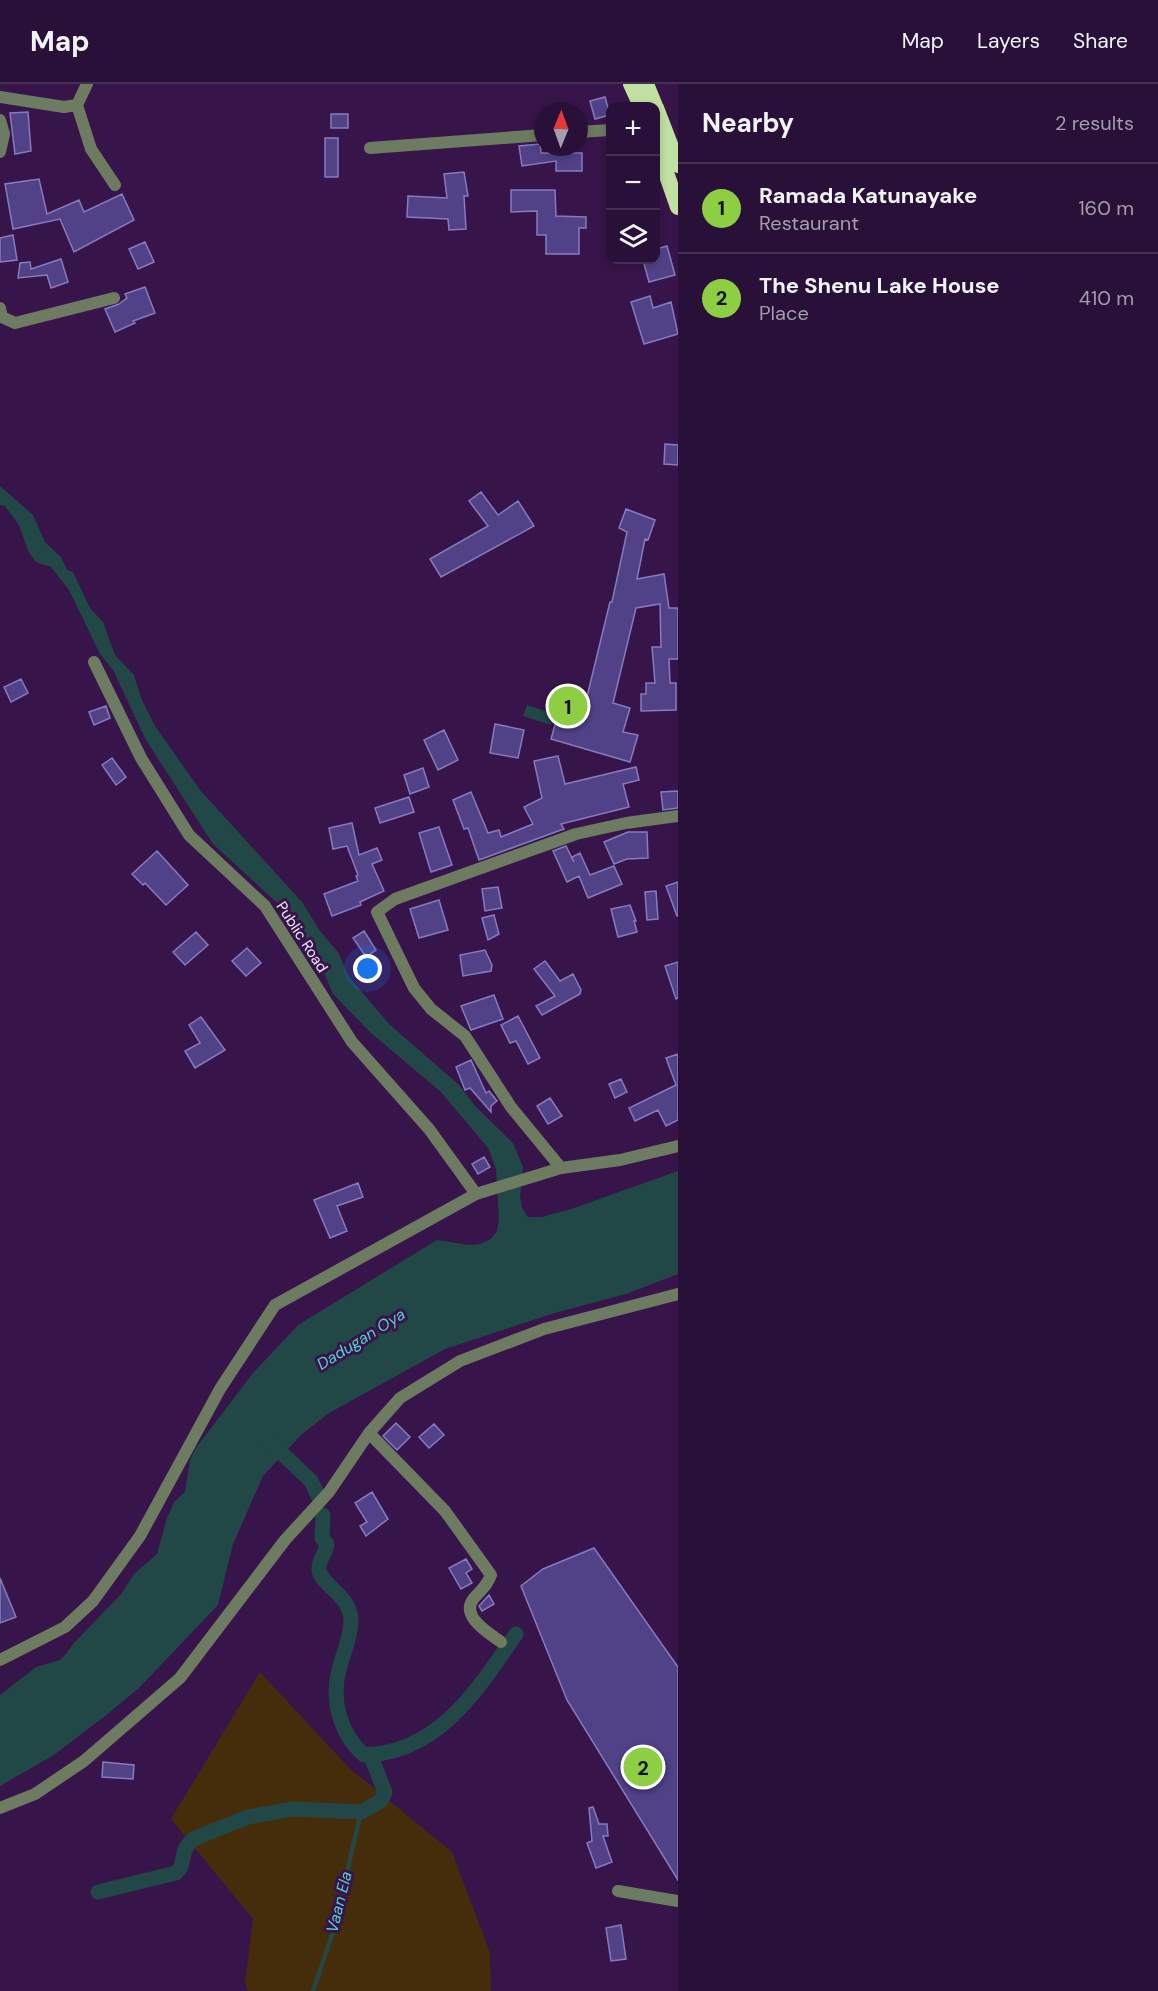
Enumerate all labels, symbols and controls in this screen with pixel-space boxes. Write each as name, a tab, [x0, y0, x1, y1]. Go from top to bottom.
text: Map	[30, 23, 90, 60]
text: Map	[902, 27, 944, 55]
text: Layers	[977, 27, 1040, 55]
text: Share	[1073, 27, 1128, 55]
north arrow	[534, 102, 588, 156]
map controls	[606, 102, 660, 264]
button: +	[606, 102, 660, 156]
text: Nearby	[702, 106, 794, 140]
text: 2 results	[1055, 110, 1134, 136]
button: −	[606, 156, 660, 210]
text: Ramada Katunayake	[759, 181, 977, 210]
text: 1	[718, 195, 725, 221]
text: 160 m	[1078, 195, 1134, 221]
button: layers	[606, 210, 660, 264]
text: Restaurant	[759, 210, 859, 236]
text: The Shenu Lake House	[759, 271, 1000, 300]
text: 2	[716, 285, 727, 311]
text: 410 m	[1079, 285, 1134, 311]
text: Place	[759, 300, 809, 326]
pin: 1	[548, 684, 588, 728]
street label: Public Road	[272, 898, 332, 976]
your location	[353, 954, 382, 983]
water label: Dadugan Oya	[313, 1303, 409, 1375]
pin: 2	[624, 1744, 662, 1790]
water label: Vaan Ela	[321, 1869, 357, 1935]

